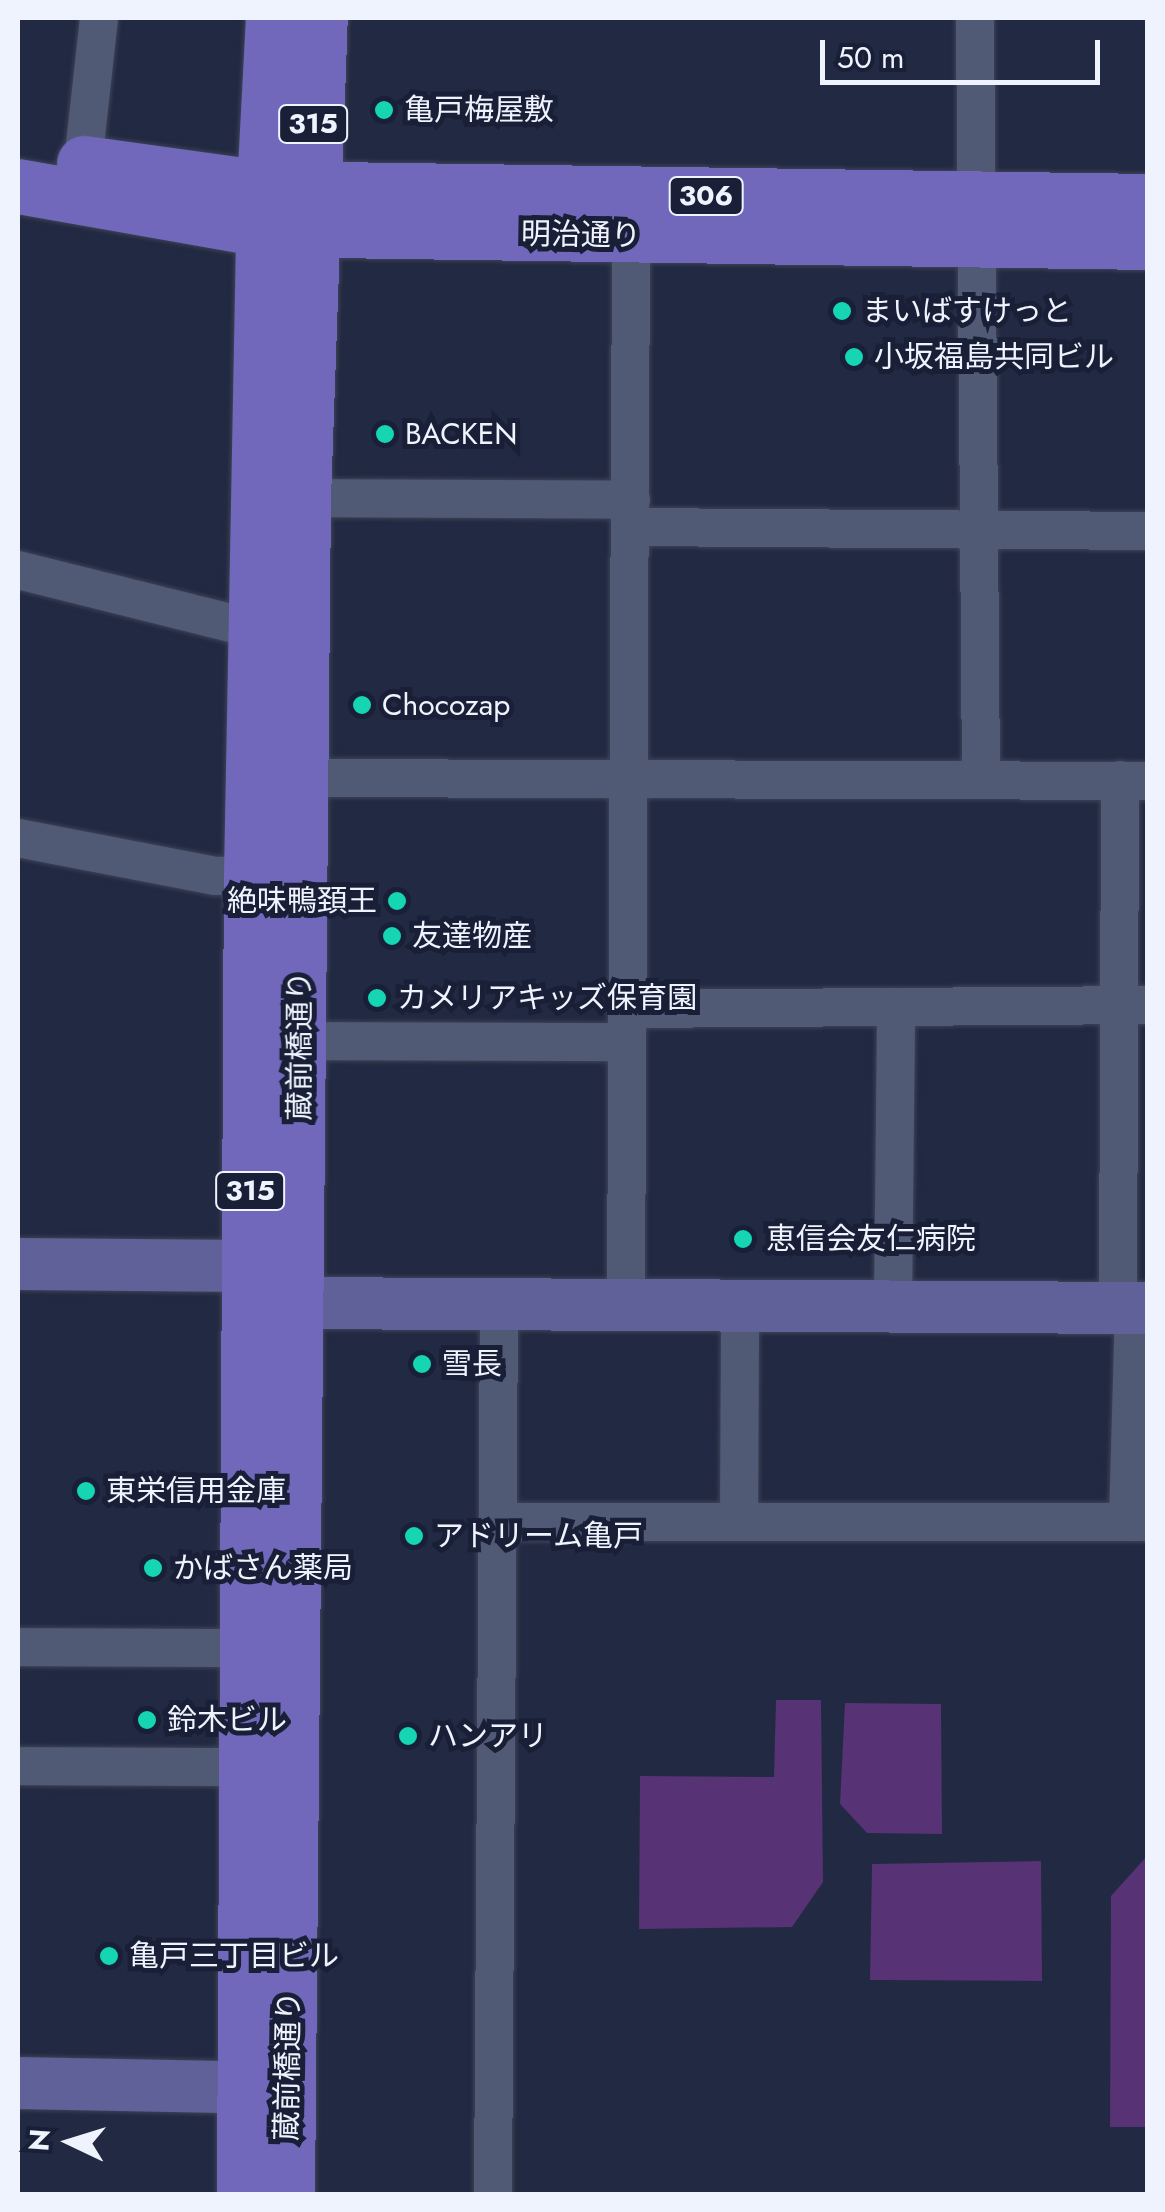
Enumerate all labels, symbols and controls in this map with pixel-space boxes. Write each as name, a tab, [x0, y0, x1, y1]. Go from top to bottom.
scale bar	[825, 20, 1105, 82]
text: 50 m	[837, 36, 904, 79]
place label: 亀戸梅屋敷	[404, 92, 554, 128]
marker: 亀戸梅屋敷	[373, 99, 395, 121]
road number: 315	[278, 101, 348, 147]
road number: 306	[668, 173, 744, 219]
street label: 明治通り	[521, 216, 641, 254]
place label: まいばすけっと	[862, 293, 1072, 329]
marker: まいばすけっと	[831, 300, 853, 322]
place label: 小坂福島共同ビル	[874, 339, 1114, 375]
marker: 小坂福島共同ビル	[843, 346, 865, 368]
place label: BACKEN	[405, 416, 517, 452]
marker: BACKEN	[374, 423, 396, 445]
place label: Chocozap	[382, 687, 510, 723]
marker: Chocozap	[351, 694, 373, 716]
place label: 絶味鴨頚王	[227, 883, 377, 919]
marker: 絶味鴨頚王	[386, 890, 408, 912]
place label: 友達物産	[412, 918, 532, 954]
marker: 友達物産	[381, 925, 403, 947]
street label: 蔵前橋通り	[282, 971, 318, 1121]
place label: カメリアキッズ保育園	[397, 980, 697, 1016]
marker: カメリアキッズ保育園	[366, 987, 388, 1009]
road number: 315	[215, 1168, 285, 1214]
place label: 恵信会友仁病院	[766, 1221, 976, 1257]
marker: 恵信会友仁病院	[730, 1226, 756, 1252]
place label: 雪長	[442, 1346, 502, 1382]
marker: 雪長	[411, 1353, 433, 1375]
place label: 東栄信用金庫	[106, 1473, 286, 1509]
marker: 東栄信用金庫	[75, 1480, 97, 1502]
place label: アドリーム亀戸	[434, 1518, 644, 1554]
marker: アドリーム亀戸	[403, 1525, 425, 1547]
place label: かばさん薬局	[173, 1550, 353, 1586]
marker: かばさん薬局	[142, 1557, 164, 1579]
place label: 鈴木ビル	[167, 1702, 287, 1738]
marker: 鈴木ビル	[136, 1709, 158, 1731]
place label: ハンアリ	[428, 1718, 548, 1754]
marker: ハンアリ	[397, 1725, 419, 1747]
place label: 亀戸三丁目ビル	[129, 1938, 339, 1974]
marker: 亀戸三丁目ビル	[98, 1945, 120, 1967]
street label: 蔵前橋通り	[269, 1991, 307, 2141]
north arrow	[20, 2092, 120, 2192]
text: N	[18, 2127, 61, 2152]

